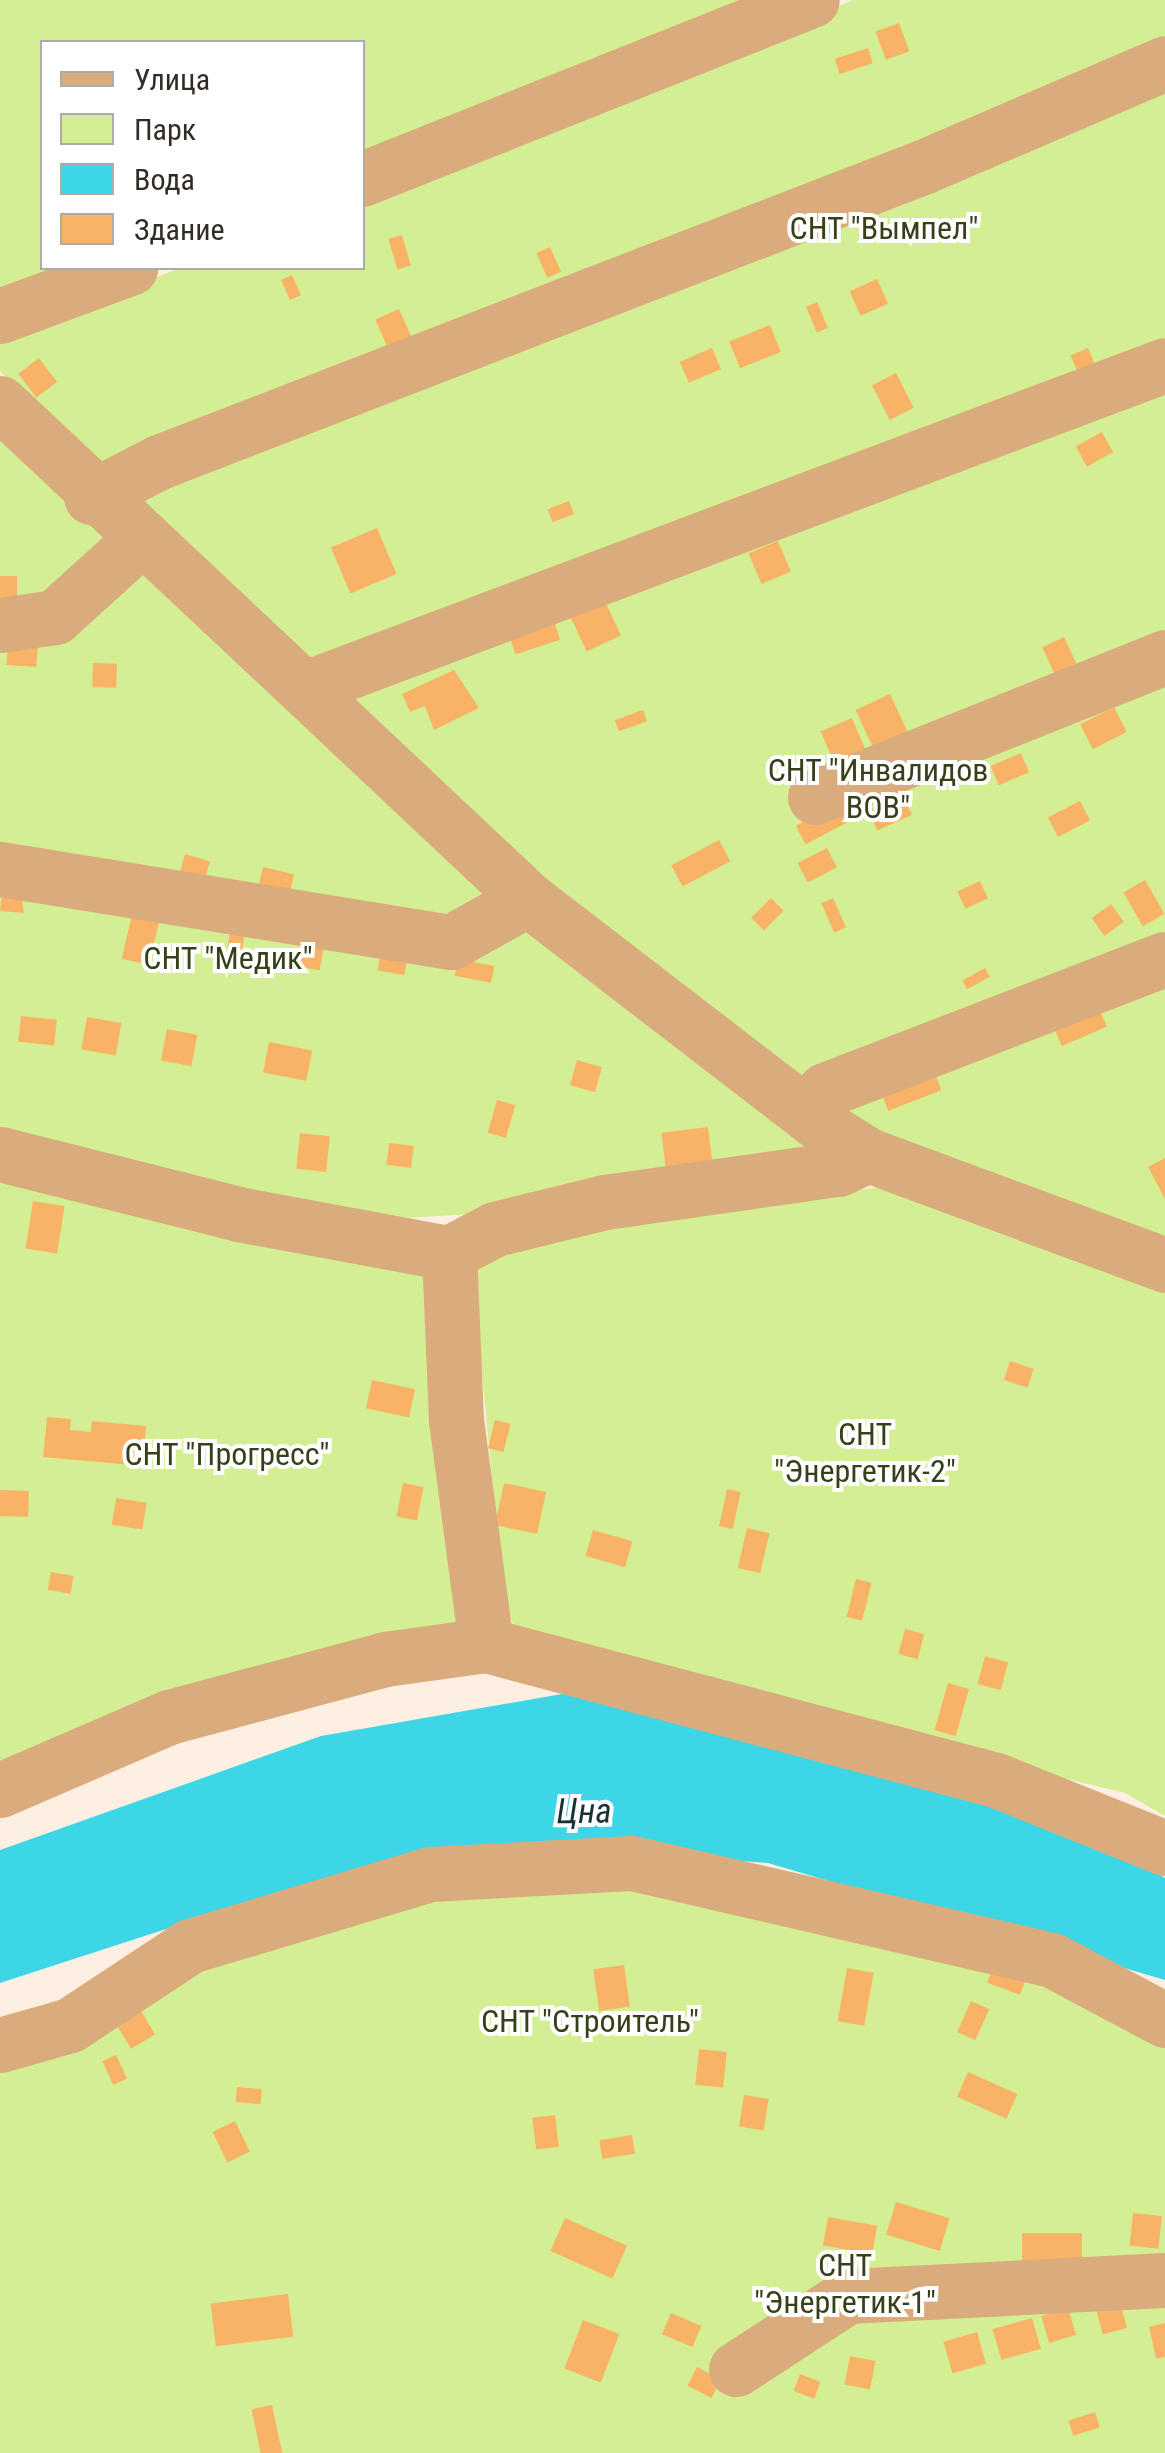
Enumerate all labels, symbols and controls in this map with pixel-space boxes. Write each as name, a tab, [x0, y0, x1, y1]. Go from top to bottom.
legend	[40, 40, 365, 270]
text: Улица	[134, 62, 210, 97]
text: Парк	[134, 112, 196, 147]
text: Вода	[134, 162, 195, 197]
park label: СНТ "Вымпел"	[789, 209, 979, 247]
text: Здание	[134, 212, 225, 247]
park label: СНТ "Инвалидов ВОВ"	[767, 752, 989, 827]
park label: СНТ "Медик"	[143, 939, 313, 977]
park label: СНТ "Энергетик-2"	[774, 1416, 956, 1491]
park label: СНТ "Прогресс"	[124, 1435, 330, 1473]
water label: Цна	[556, 1791, 612, 1833]
park label: СНТ "Строитель"	[481, 2002, 699, 2040]
park label: СНТ "Энергетик-1"	[754, 2247, 936, 2322]

